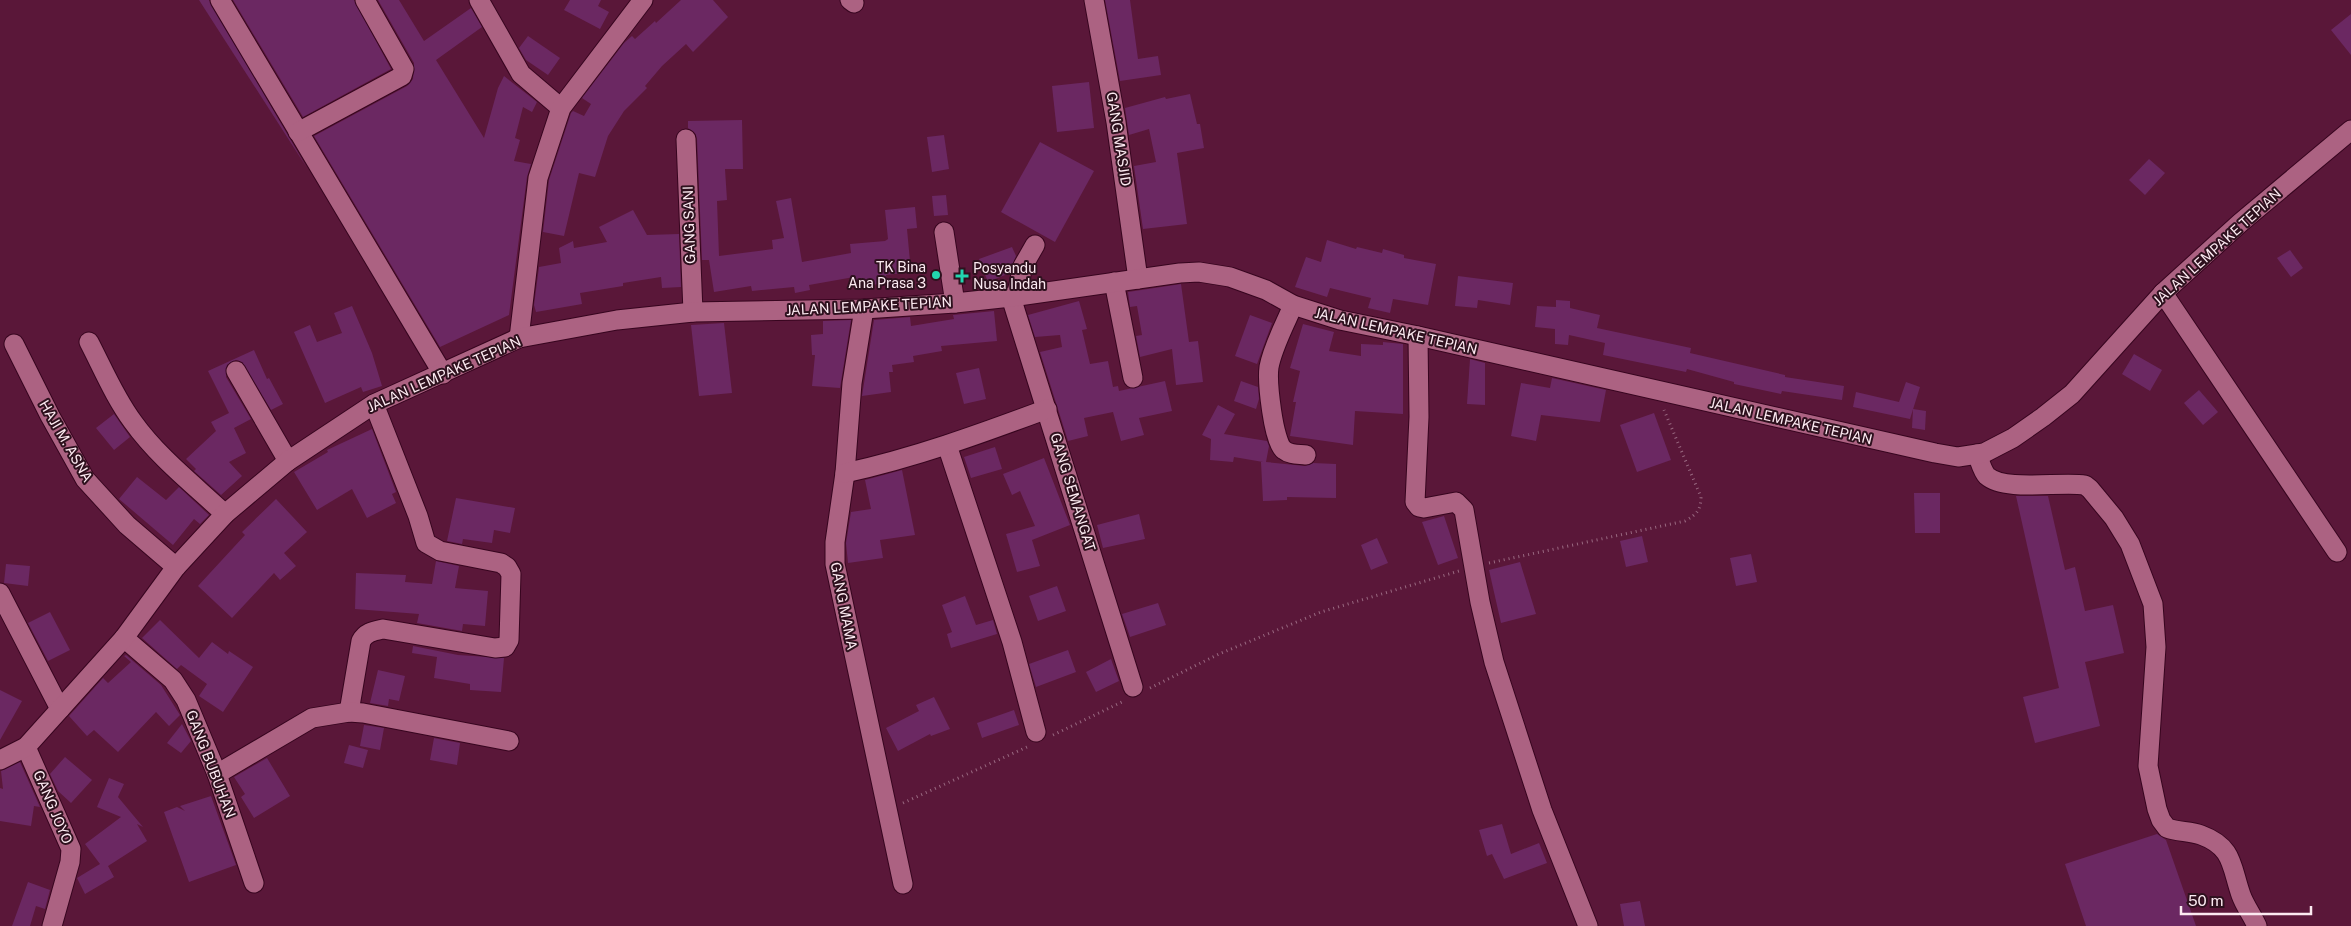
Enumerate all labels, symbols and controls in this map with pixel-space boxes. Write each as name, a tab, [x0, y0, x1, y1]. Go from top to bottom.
street label: GANG MASJID	[1104, 91, 1134, 187]
street label: JALAN LEMPAKE TEPIAN	[2150, 185, 2284, 309]
street label: GANG SANI	[680, 186, 698, 264]
place label: TK Bina Ana Prasa 3	[848, 259, 926, 291]
place label: Posyandu Nusa Indah	[973, 260, 1046, 292]
marker: TK Bina Ana Prasa 3	[930, 269, 942, 281]
marker: Posyandu Nusa Indah	[955, 269, 969, 283]
street label: JALAN LEMPAKE TEPIAN	[785, 294, 953, 318]
street label: JALAN LEMPAKE TEPIAN	[1313, 304, 1479, 358]
street label: JALAN LEMPAKE TEPIAN	[365, 333, 523, 415]
street label: JALAN LEMPAKE TEPIAN	[1708, 394, 1874, 448]
street label: HAJI M. ASNA	[36, 397, 96, 485]
street label: GANG SEMANGAT	[1047, 431, 1099, 553]
street label: GANG MAMA	[828, 561, 860, 651]
street label: GANG BUBUHAN	[183, 708, 239, 820]
street label: GANG JOYO	[30, 768, 76, 846]
scale bar	[2181, 884, 2311, 916]
text: 50 m	[2188, 892, 2223, 909]

